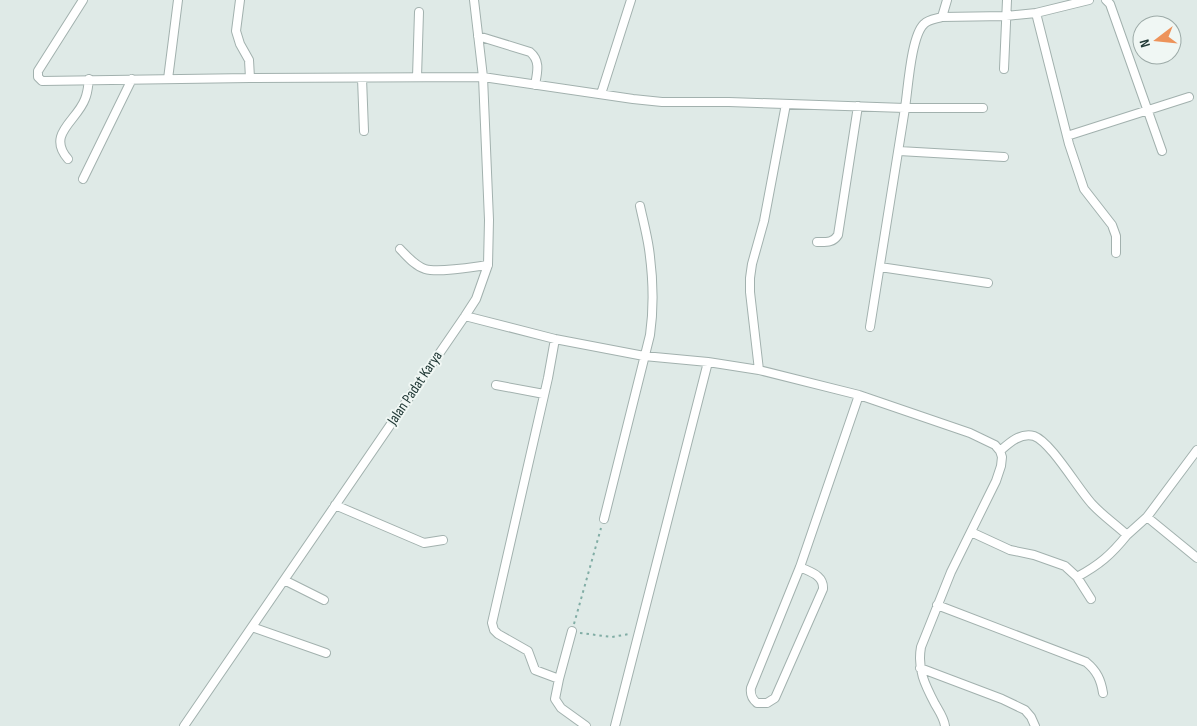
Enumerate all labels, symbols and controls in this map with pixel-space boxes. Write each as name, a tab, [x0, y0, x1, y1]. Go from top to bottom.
north arrow	[1132, 15, 1182, 65]
text: N	[1136, 38, 1154, 49]
street label: Jalan Padat Karya	[383, 347, 447, 430]

